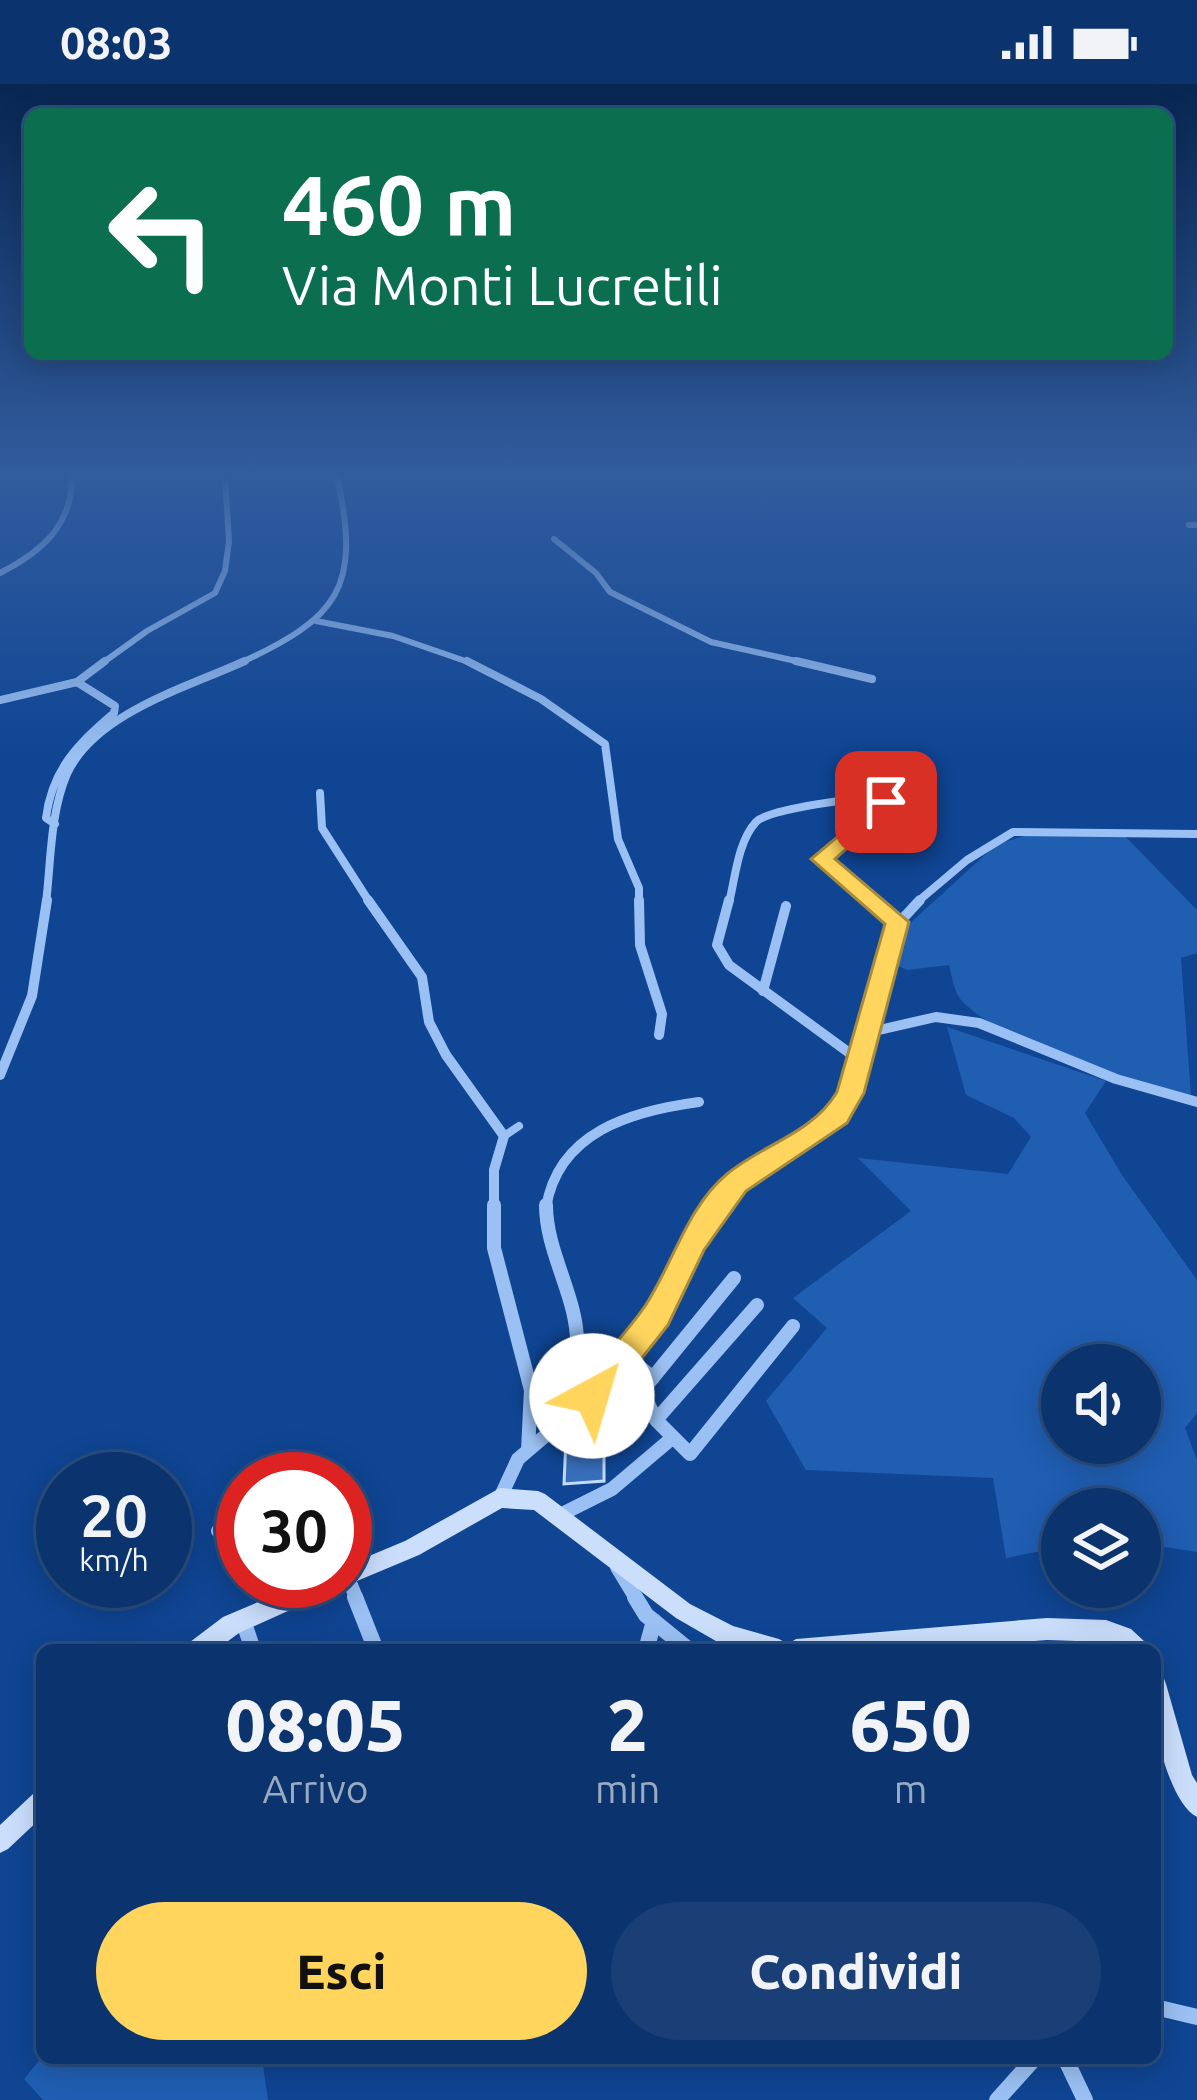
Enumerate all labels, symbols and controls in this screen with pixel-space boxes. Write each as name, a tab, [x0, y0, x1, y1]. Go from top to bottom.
text: 08:03	[60, 17, 173, 68]
icon: left	[84, 156, 240, 312]
text: 460 m	[282, 157, 516, 251]
text: Via Monti Lucretili	[282, 255, 723, 315]
pin	[835, 751, 937, 853]
icon: arrive	[853, 769, 919, 835]
position arrow	[529, 1333, 655, 1459]
map controls	[1041, 1344, 1161, 1608]
button: sound	[1041, 1344, 1161, 1464]
speed limit sign: 30	[216, 1452, 372, 1608]
text: 20	[80, 1481, 148, 1548]
button: layers	[1041, 1488, 1161, 1608]
text: km/h	[79, 1543, 149, 1577]
text: 08:05	[225, 1684, 406, 1765]
text: 2	[607, 1684, 648, 1765]
text: 650	[850, 1684, 972, 1765]
text: Arrivo	[262, 1767, 369, 1810]
text: min	[595, 1767, 660, 1810]
text: m	[894, 1767, 927, 1810]
button: Esci	[96, 1902, 587, 2040]
button: Condividi	[611, 1902, 1101, 2040]

